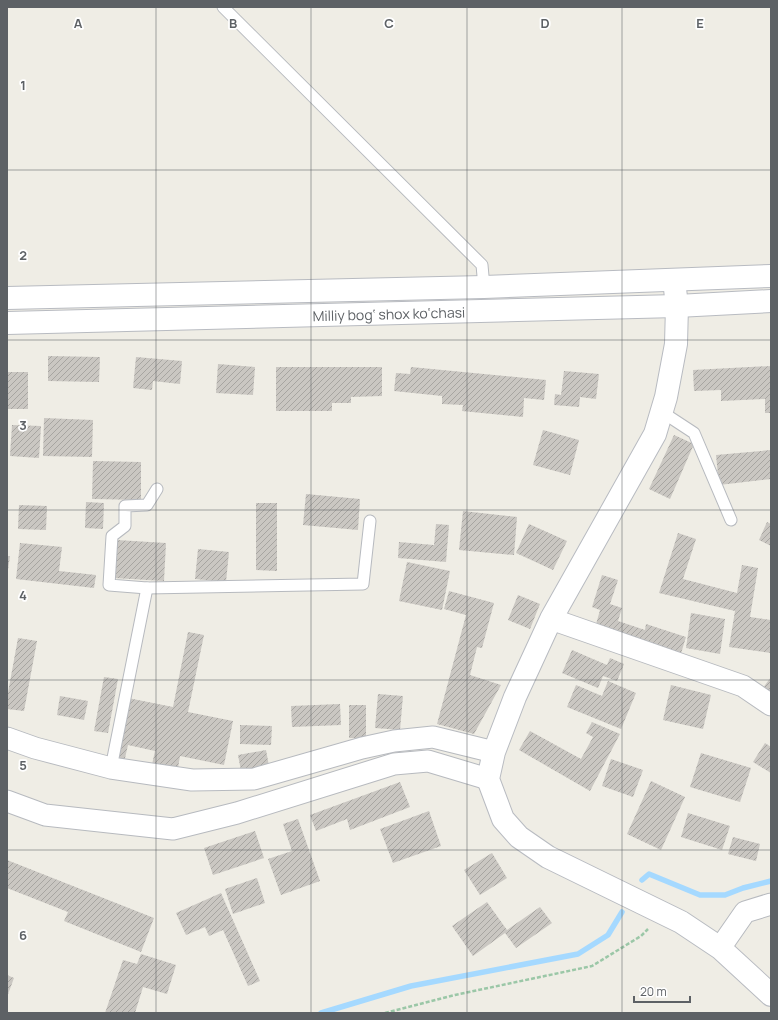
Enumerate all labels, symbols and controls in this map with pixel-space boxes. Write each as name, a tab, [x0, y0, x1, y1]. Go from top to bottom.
text: A	[74, 14, 83, 32]
text: B	[229, 14, 237, 32]
text: C	[384, 14, 394, 32]
text: D	[540, 14, 550, 32]
text: E	[696, 14, 704, 32]
text: 1	[20, 76, 26, 94]
text: 2	[19, 246, 27, 264]
street label: Milliy bog‘ shox ko‘chasi	[312, 302, 465, 325]
text: 3	[19, 416, 27, 434]
text: 4	[19, 586, 27, 604]
text: 5	[19, 756, 27, 774]
text: 6	[19, 926, 27, 944]
scale bar	[634, 978, 690, 1004]
text: 20 m	[640, 983, 667, 1000]

